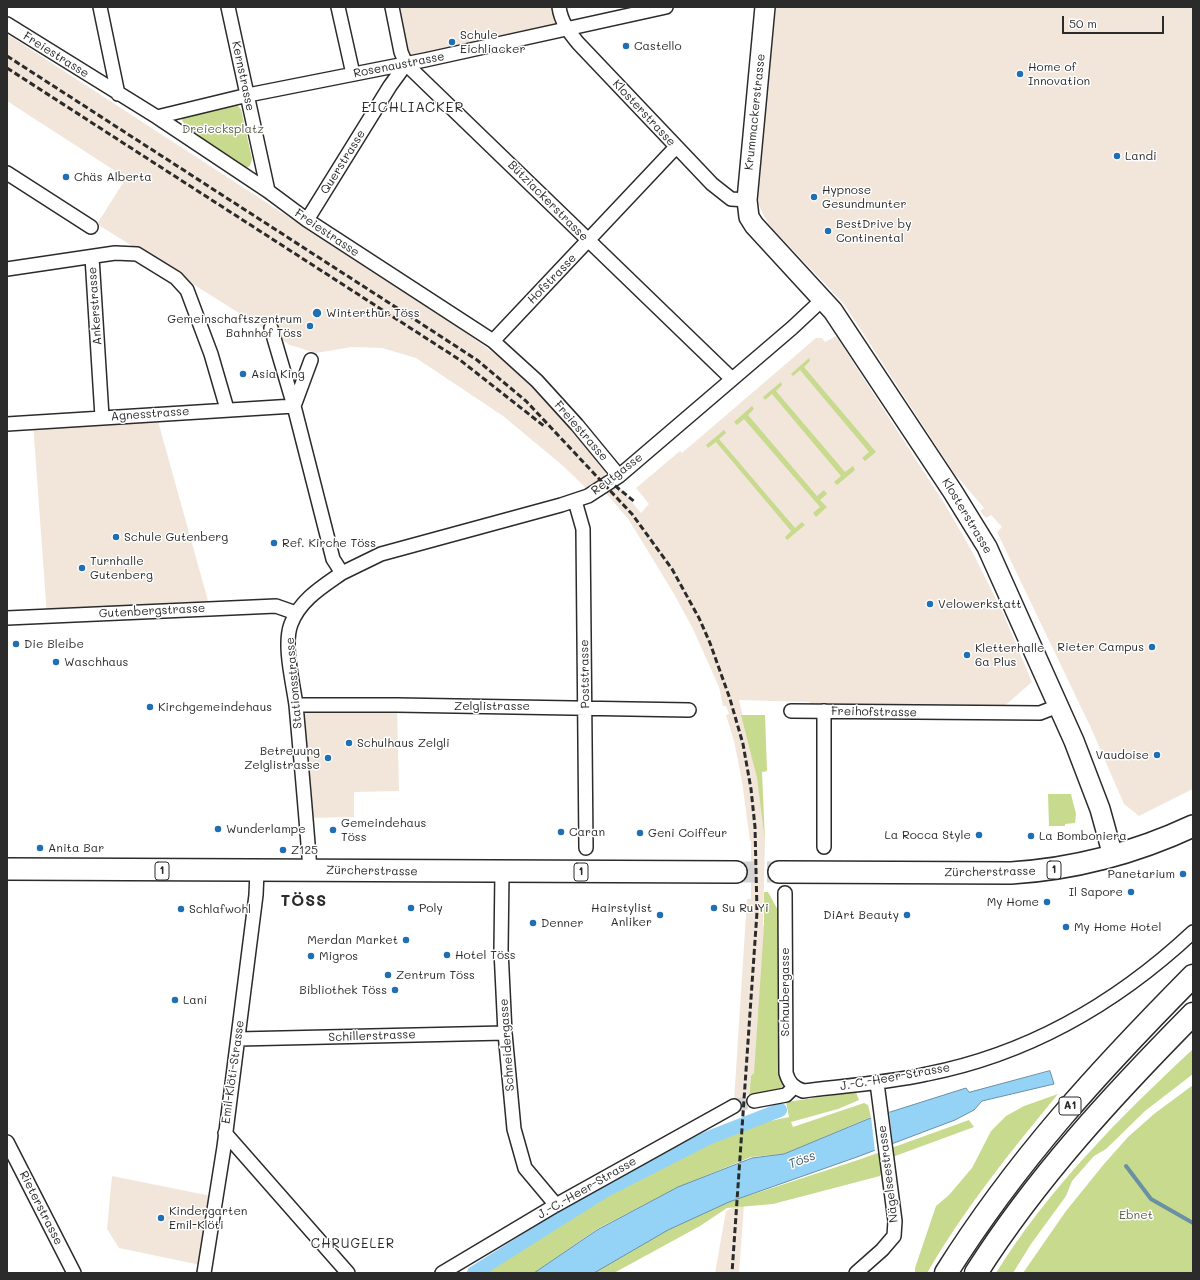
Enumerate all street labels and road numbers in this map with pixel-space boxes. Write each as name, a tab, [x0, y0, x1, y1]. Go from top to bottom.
street label: Freiestrasse	[20, 29, 92, 81]
street label: Kernstrasse	[229, 40, 257, 112]
street label: Rosenaustrasse	[352, 49, 446, 81]
street label: Krummackerstrasse	[742, 53, 768, 171]
street label: Klosterstrasse	[610, 77, 678, 149]
street label: Querstrasse	[318, 127, 368, 197]
street label: Bütziackerstrasse	[505, 158, 591, 244]
street label: Freiestrasse	[292, 206, 362, 260]
street label: Hofstrasse	[525, 251, 579, 307]
street label: Ankerstrasse	[85, 266, 105, 346]
street label: Freiestrasse	[551, 398, 611, 464]
street label: Agnesstrasse	[110, 404, 190, 424]
street label: Reutgasse	[589, 450, 645, 498]
street label: Klosterstrasse	[939, 476, 995, 556]
street label: Gutenbergstrasse	[98, 601, 206, 621]
street label: Stationsstrasse	[283, 637, 305, 729]
street label: Poststrasse	[577, 639, 593, 709]
street label: Zelglistrasse	[454, 699, 530, 713]
street label: Freihofstrasse	[831, 704, 917, 720]
road number: 1	[1047, 861, 1061, 879]
road number: 1	[155, 862, 169, 880]
street label: Zürcherstrasse	[326, 863, 418, 879]
road number: 1	[574, 863, 588, 881]
street label: Zürcherstrasse	[944, 864, 1036, 880]
street label: Schaubergasse	[778, 947, 792, 1037]
street label: Schneidergasse	[497, 998, 517, 1092]
street label: Emil-Klöti-Strasse	[219, 1019, 247, 1125]
street label: Schillerstrasse	[328, 1027, 416, 1045]
street label: J.-C.-Heer-Strasse	[839, 1060, 951, 1094]
road number: A1	[1059, 1097, 1081, 1115]
street label: Nägelseestrasse	[875, 1124, 901, 1224]
street label: J.-C.-Heer-Strasse	[535, 1154, 639, 1222]
street label: Rieterstrasse	[16, 1169, 66, 1247]

